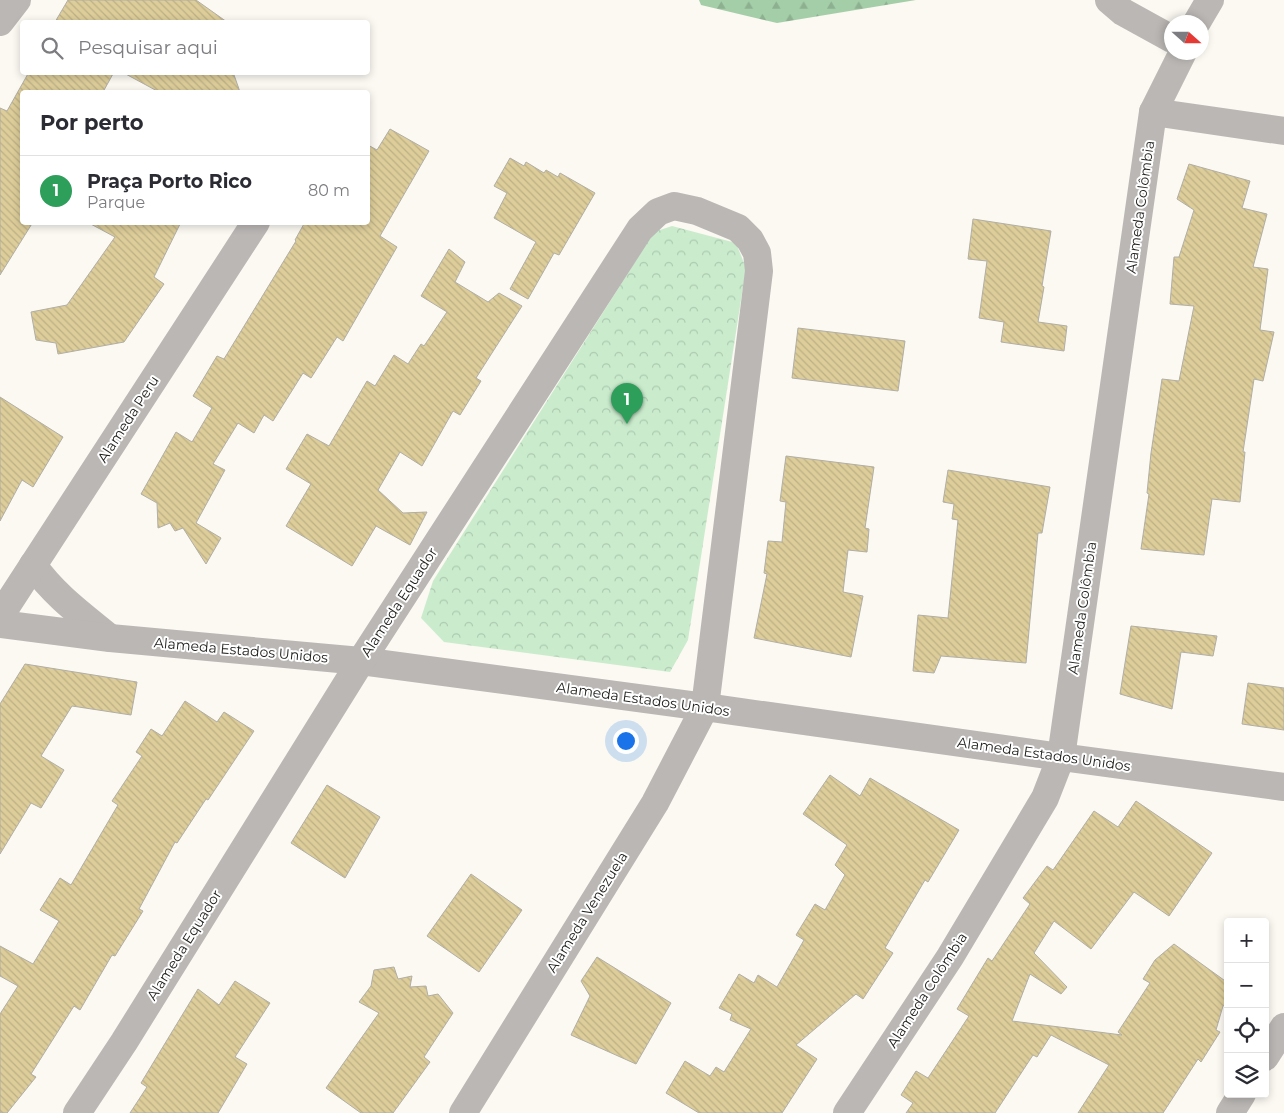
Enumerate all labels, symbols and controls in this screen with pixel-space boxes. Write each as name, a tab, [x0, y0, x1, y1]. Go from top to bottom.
north arrow	[1164, 15, 1209, 60]
search box	[20, 20, 370, 75]
icon: search	[38, 34, 66, 62]
text: Pesquisar aqui	[78, 36, 218, 59]
text: Por perto	[40, 110, 144, 135]
street label: Alameda Colômbia	[1122, 139, 1158, 275]
text: Praça Porto Rico	[87, 170, 252, 193]
text: 1	[53, 181, 59, 200]
text: 80 m	[308, 181, 350, 200]
text: Parque	[87, 193, 145, 212]
street label: Alameda Peru	[93, 372, 163, 466]
pin: 1	[611, 383, 643, 424]
street label: Alameda Colômbia	[1064, 540, 1100, 676]
street label: Alameda Equador	[357, 543, 441, 660]
street label: Alameda Estados Unidos	[153, 633, 329, 667]
street label: Alameda Estados Unidos	[555, 678, 731, 720]
your location	[613, 728, 639, 754]
street label: Alameda Estados Unidos	[956, 733, 1132, 775]
street label: Alameda Venezuela	[542, 848, 632, 976]
street label: Alameda Equador	[143, 886, 226, 1004]
map controls	[1224, 918, 1269, 1098]
button: +	[1224, 918, 1269, 963]
street label: Alameda Colômbia	[883, 929, 971, 1051]
button: −	[1224, 963, 1269, 1008]
button: locate	[1224, 1008, 1269, 1053]
button: layers	[1224, 1053, 1269, 1098]

